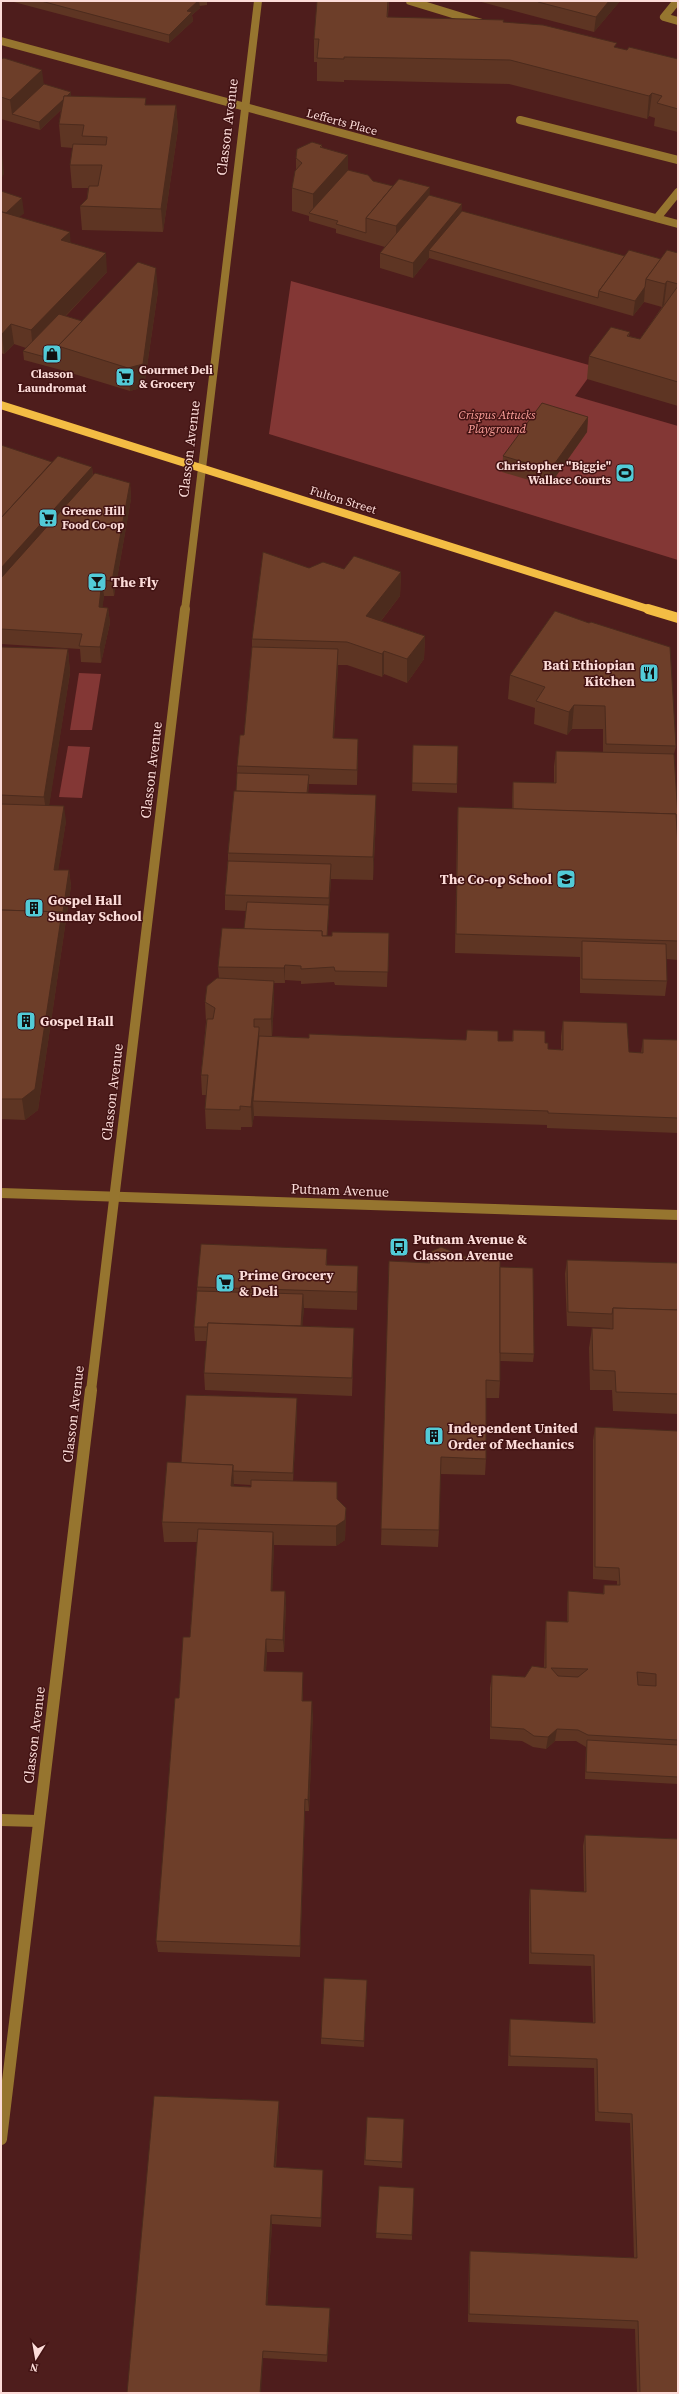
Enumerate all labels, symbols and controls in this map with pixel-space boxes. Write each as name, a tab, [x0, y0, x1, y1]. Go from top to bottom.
street label: Classon Avenue	[211, 77, 243, 177]
street label: Lefferts Place	[305, 105, 379, 139]
shop icon: Classon Laundromat	[41, 343, 63, 365]
place label: Gourmet Deli & Grocery	[139, 362, 213, 392]
place label: Classon Laundromat	[18, 366, 87, 396]
supermarket icon: Gourmet Deli & Grocery	[114, 366, 136, 388]
street label: Classon Avenue	[173, 399, 205, 499]
park label: Crispus Attucks Playground	[459, 407, 536, 437]
place label: Christopher "Biggie" Wallace Courts	[496, 458, 612, 488]
sports icon: Christopher "Biggie" Wallace Courts	[614, 462, 636, 484]
street label: Fulton Street	[308, 482, 378, 518]
place label: Greene Hill Food Co-op	[62, 503, 125, 533]
supermarket icon: Greene Hill Food Co-op	[37, 507, 59, 529]
bar icon: The Fly	[86, 571, 108, 593]
place label: The Fly	[111, 572, 159, 592]
place label: Bati Ethiopian Kitchen	[543, 655, 635, 691]
restaurant icon: Bati Ethiopian Kitchen	[638, 662, 660, 684]
street label: Classon Avenue	[135, 720, 167, 820]
school or university icon: The Co-op School	[555, 868, 577, 890]
place label: The Co-op School	[440, 869, 552, 889]
place label: Gospel Hall Sunday School	[48, 890, 142, 926]
building icon: Gospel Hall Sunday School	[23, 897, 45, 919]
building icon: Gospel Hall	[15, 1010, 37, 1032]
place label: Gospel Hall	[40, 1011, 114, 1031]
street label: Classon Avenue	[96, 1042, 128, 1142]
street label: Putnam Avenue	[291, 1178, 389, 1202]
place label: Putnam Avenue & Classon Avenue	[413, 1229, 527, 1265]
bus stop icon: Putnam Avenue & Classon Avenue	[388, 1236, 410, 1258]
place label: Prime Grocery & Deli	[239, 1265, 334, 1301]
supermarket icon: Prime Grocery & Deli	[214, 1272, 236, 1294]
street label: Classon Avenue	[57, 1364, 89, 1464]
place label: Independent United Order of Mechanics	[448, 1418, 578, 1454]
building icon: Independent United Order of Mechanics	[423, 1425, 445, 1447]
street label: Classon Avenue	[18, 1685, 50, 1785]
north arrow	[16, 2338, 56, 2378]
text: N	[29, 2359, 40, 2375]

